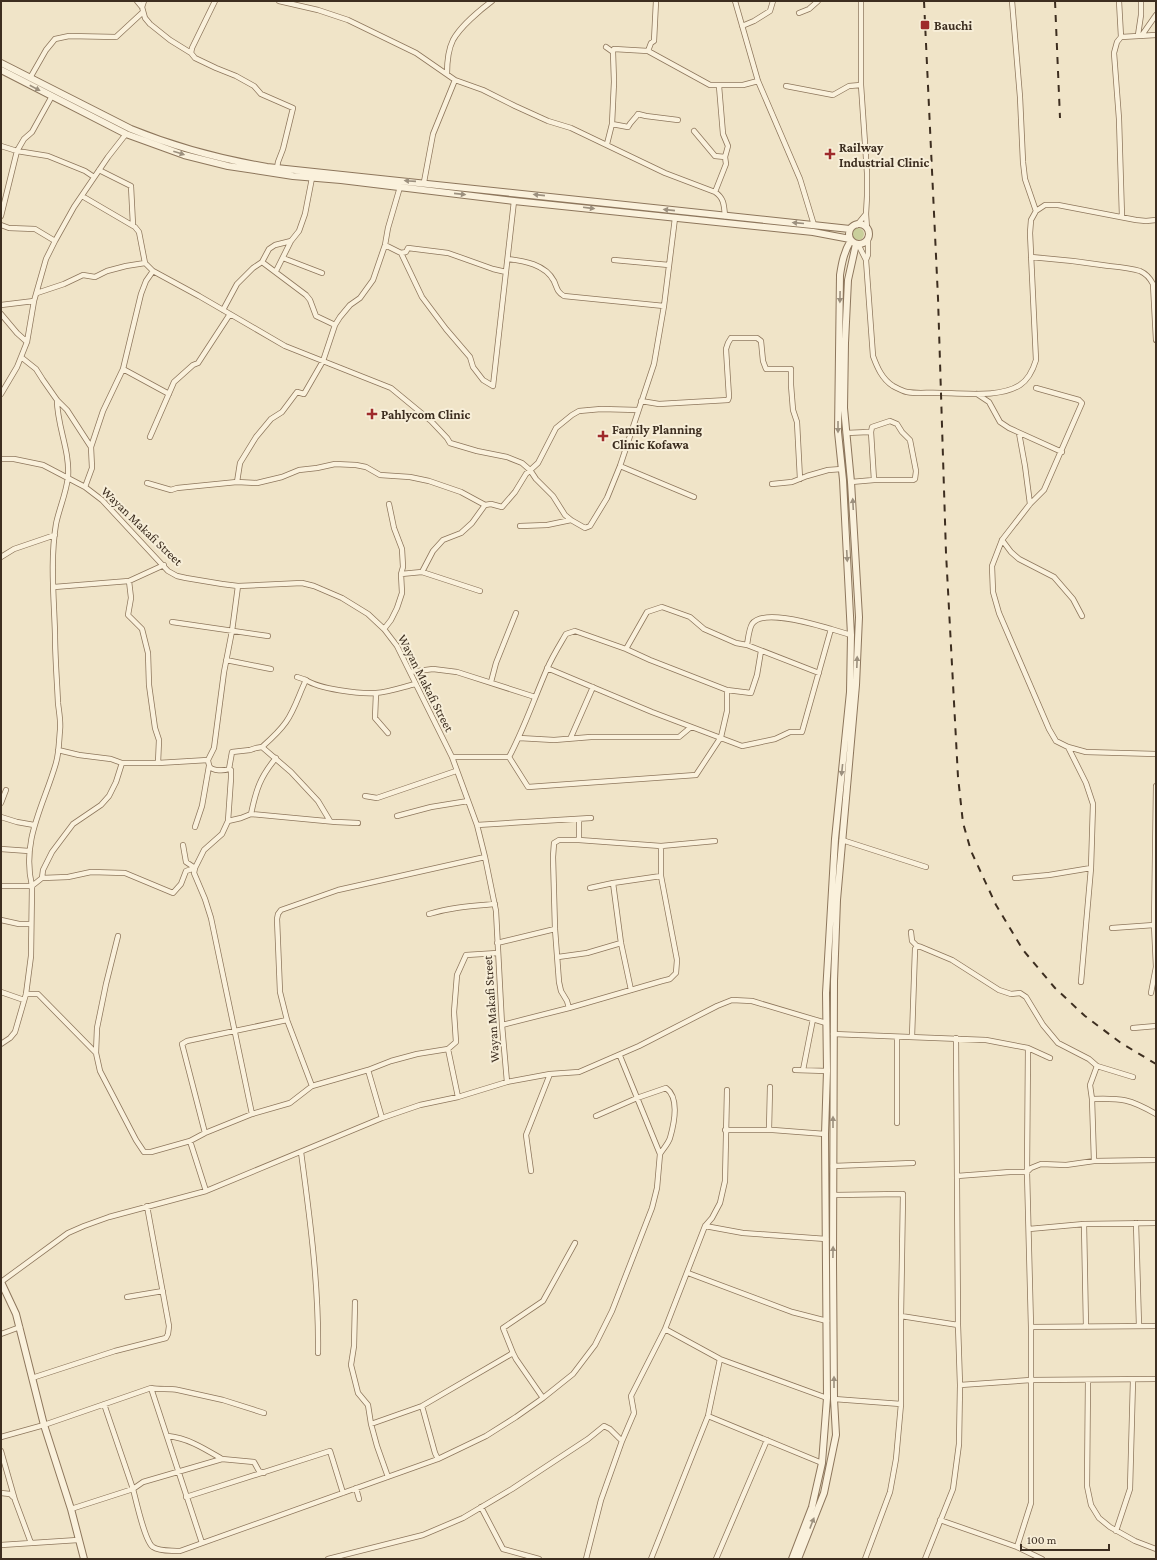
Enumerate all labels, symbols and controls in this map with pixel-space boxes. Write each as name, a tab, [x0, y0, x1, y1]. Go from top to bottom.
place label: Bauchi	[934, 18, 973, 33]
marker: Bauchi	[919, 19, 931, 31]
one-way arrow	[30, 84, 41, 91]
place label: Railway Industrial Clinic	[839, 140, 930, 170]
marker: Railway Industrial Clinic	[824, 148, 836, 160]
one-way arrow	[173, 150, 185, 156]
one-way arrow	[404, 178, 416, 185]
one-way arrow	[454, 191, 466, 197]
one-way arrow	[533, 192, 545, 199]
one-way arrow	[583, 205, 595, 211]
one-way arrow	[662, 207, 675, 213]
one-way arrow	[792, 220, 804, 227]
one-way arrow	[837, 291, 843, 304]
place label: Pahlycom Clinic	[381, 407, 470, 422]
marker: Pahlycom Clinic	[366, 408, 378, 420]
one-way arrow	[835, 421, 841, 434]
place label: Family Planning Clinic Kofawa	[612, 422, 703, 452]
marker: Family Planning Clinic Kofawa	[597, 430, 609, 442]
street label: Wayan Makafi Street	[98, 483, 186, 569]
one-way arrow	[849, 498, 856, 510]
one-way arrow	[844, 550, 850, 563]
street label: Wayan Makafi Street	[395, 632, 457, 735]
one-way arrow	[853, 656, 860, 668]
one-way arrow	[838, 764, 845, 776]
street label: Wayan Makafi Street	[480, 954, 502, 1063]
one-way arrow	[830, 1115, 836, 1128]
one-way arrow	[830, 1245, 836, 1258]
one-way arrow	[831, 1375, 837, 1388]
one-way arrow	[810, 1516, 816, 1528]
scale bar	[1021, 1526, 1109, 1552]
text: 100 m	[1027, 1533, 1057, 1547]

